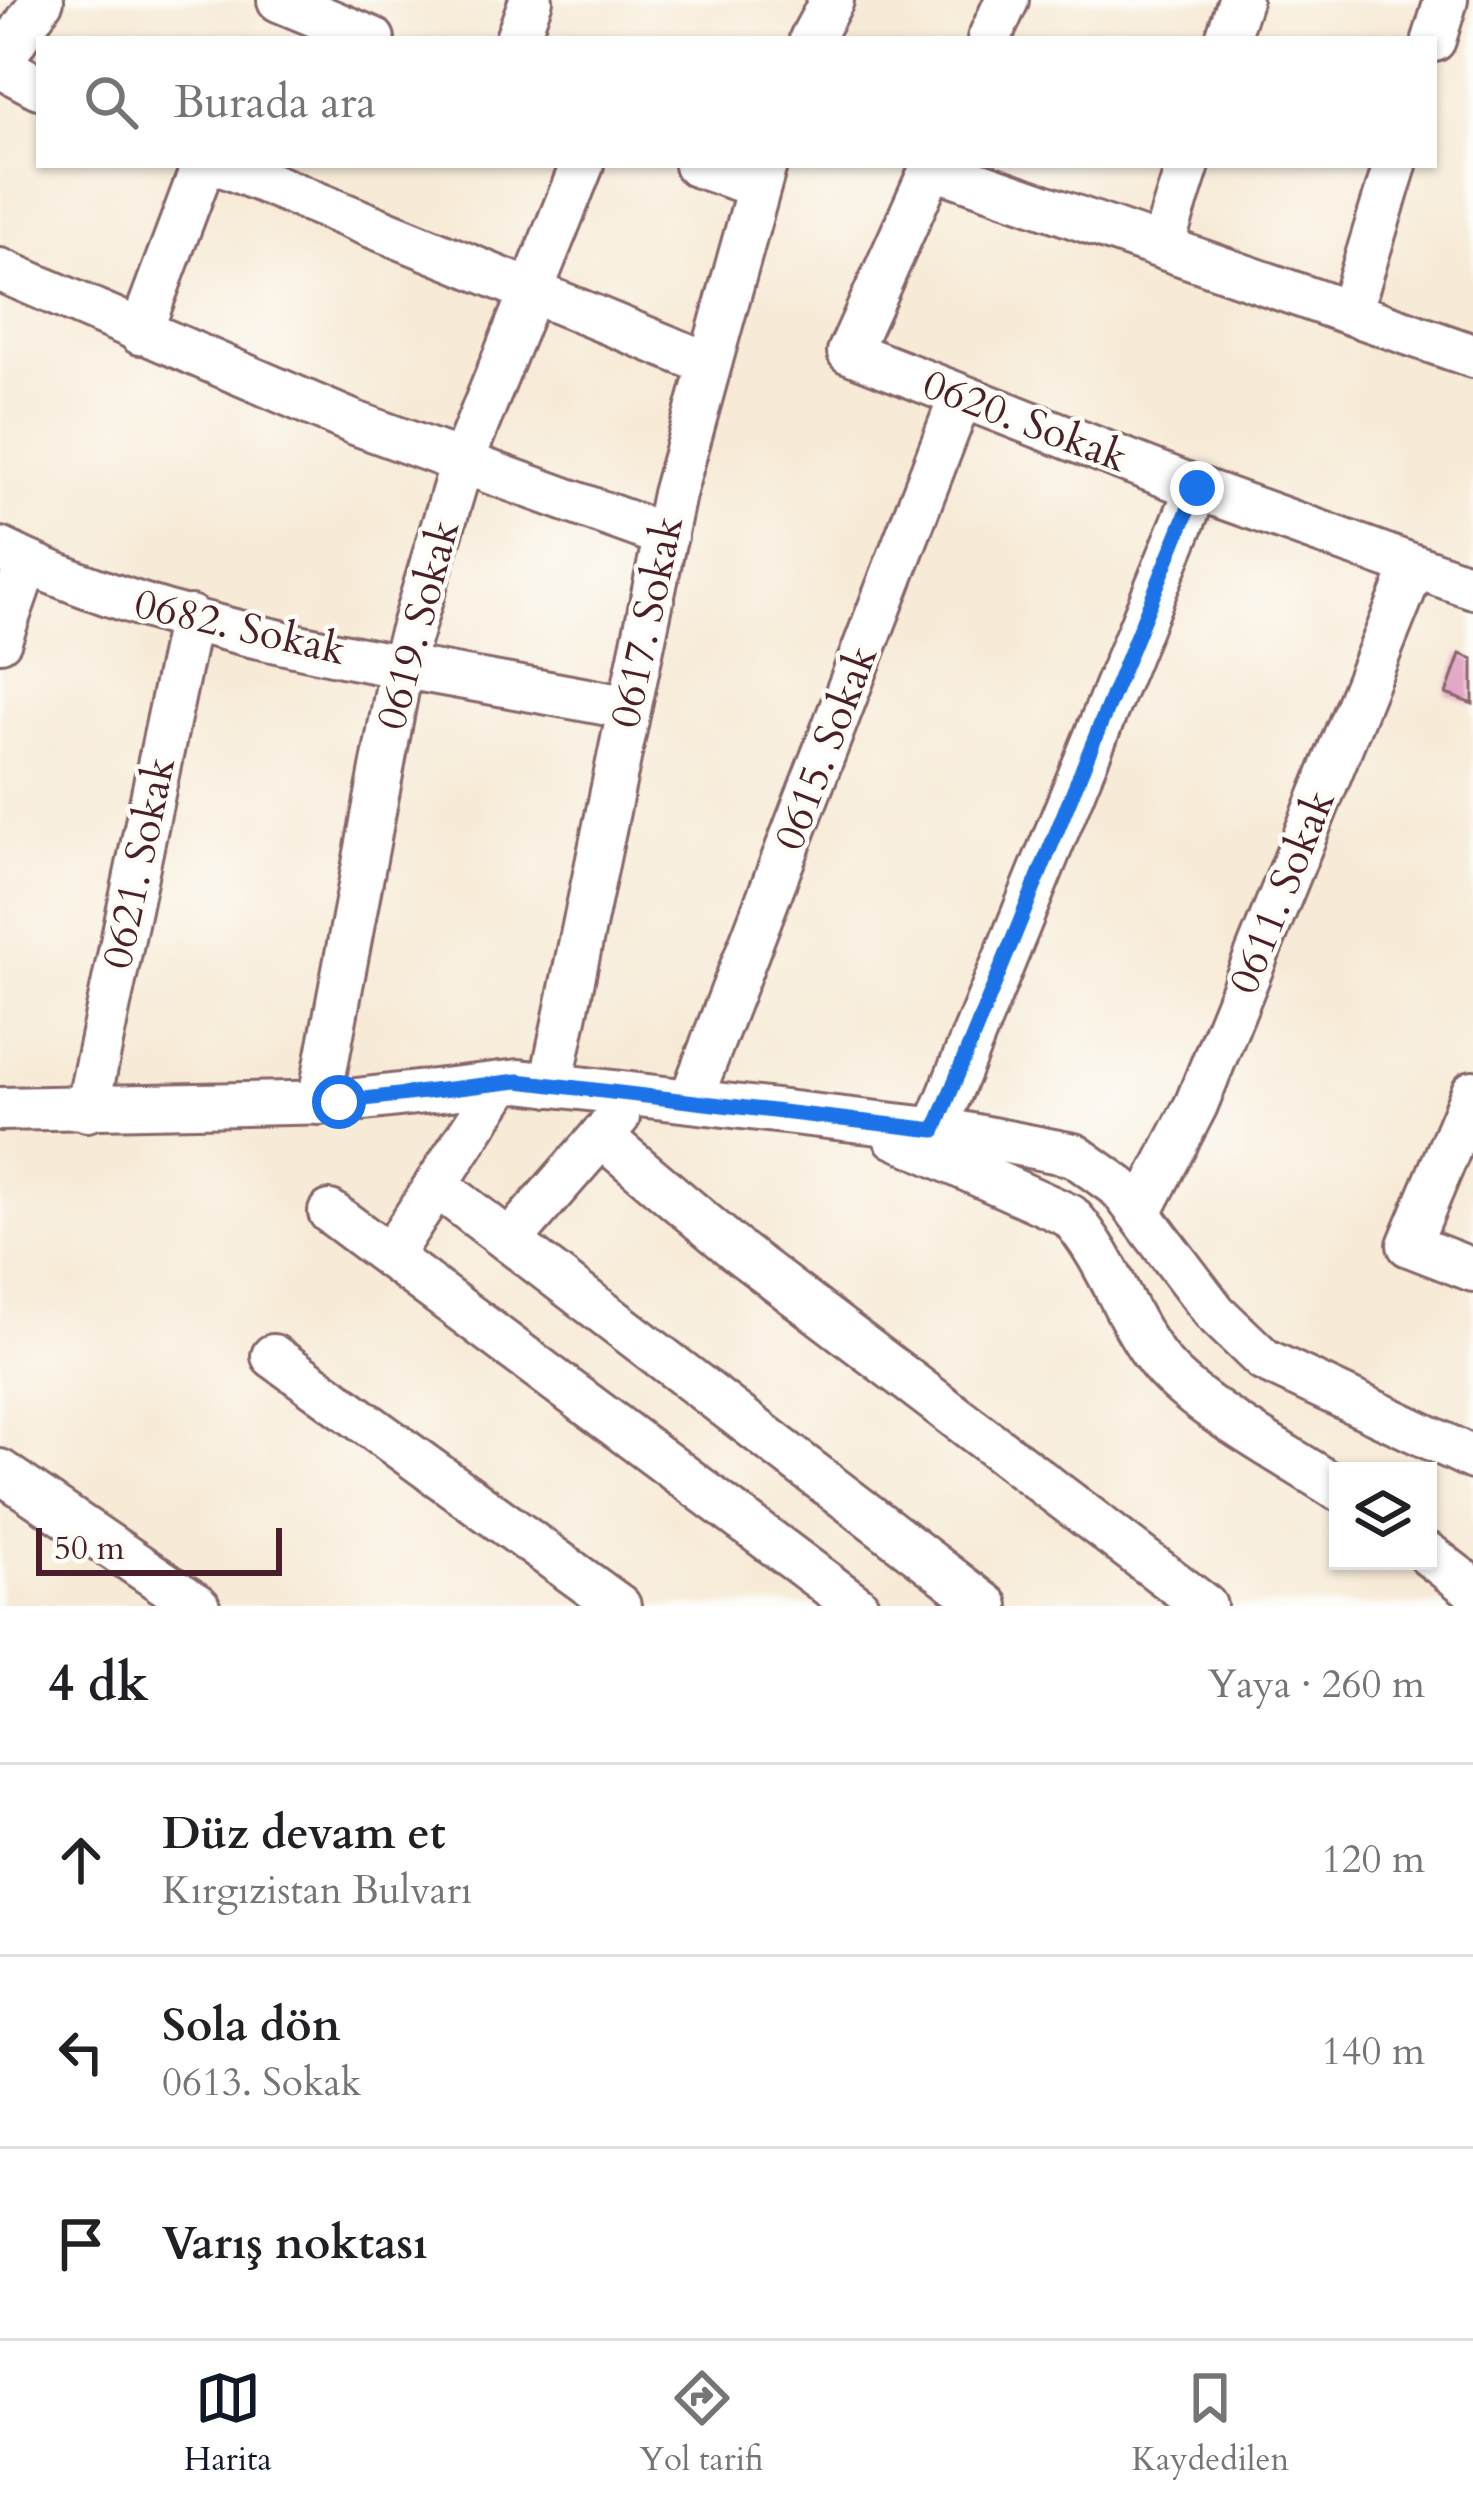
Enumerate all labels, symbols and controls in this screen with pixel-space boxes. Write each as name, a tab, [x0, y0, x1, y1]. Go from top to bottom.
search box	[36, 36, 1437, 168]
icon: search	[78, 69, 144, 135]
text: Burada ara	[174, 72, 376, 133]
street label: 0620. Sokak	[914, 356, 1136, 486]
route end	[1170, 461, 1224, 515]
street label: 0617. Sokak	[597, 510, 697, 733]
street label: 0619. Sokak	[363, 513, 473, 736]
street label: 0682. Sokak	[129, 575, 352, 679]
street label: 0615. Sokak	[761, 637, 891, 859]
street label: 0621. Sokak	[89, 751, 189, 974]
street label: 0611. Sokak	[1215, 781, 1349, 1002]
route start	[312, 1075, 366, 1129]
map controls	[1329, 1462, 1437, 1570]
button: layers	[1329, 1462, 1437, 1570]
scale bar	[36, 1522, 282, 1575]
text: 50 m	[54, 1526, 125, 1571]
text: 4 dk	[48, 1649, 149, 1719]
text: Yaya · 260 m	[1207, 1658, 1425, 1711]
text: Düz devam et	[162, 1803, 446, 1864]
icon: ahead	[48, 1827, 114, 1893]
text: 120 m	[1322, 1833, 1425, 1886]
text: Kırgızistan Bulvarı	[162, 1864, 472, 1917]
text: Sola dön	[162, 1995, 341, 2056]
icon: left	[48, 2019, 114, 2085]
text: 140 m	[1322, 2025, 1425, 2078]
text: 0613. Sokak	[162, 2056, 362, 2109]
icon: arrive	[48, 2211, 114, 2277]
text: Varış noktası	[162, 2213, 428, 2274]
tab: Harita	[184, 2365, 272, 2482]
tab: Yol tarifi	[639, 2365, 764, 2482]
tab: Kaydedilen	[1131, 2365, 1289, 2482]

